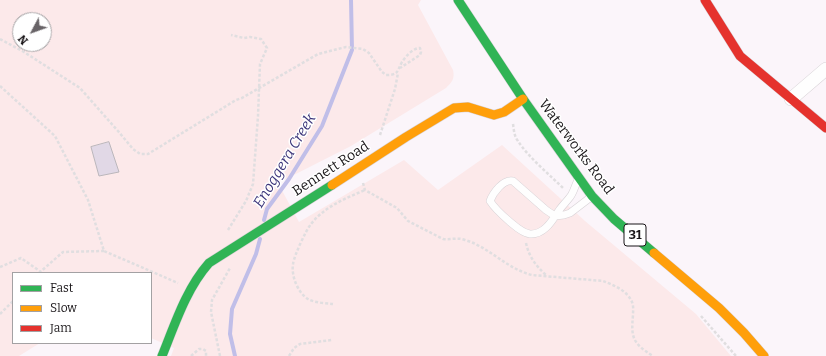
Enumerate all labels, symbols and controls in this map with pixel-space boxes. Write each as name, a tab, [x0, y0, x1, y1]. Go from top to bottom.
north arrow	[12, 12, 52, 52]
text: N	[16, 32, 31, 47]
street label: Waterworks Road	[535, 96, 617, 198]
water label: Enoggera Creek	[250, 111, 320, 211]
street label: Bennett Road	[290, 138, 372, 200]
road number: 31	[624, 224, 646, 246]
legend	[12, 272, 152, 344]
text: Fast	[50, 281, 73, 295]
text: Slow	[50, 301, 77, 315]
text: Jam	[50, 321, 72, 335]

